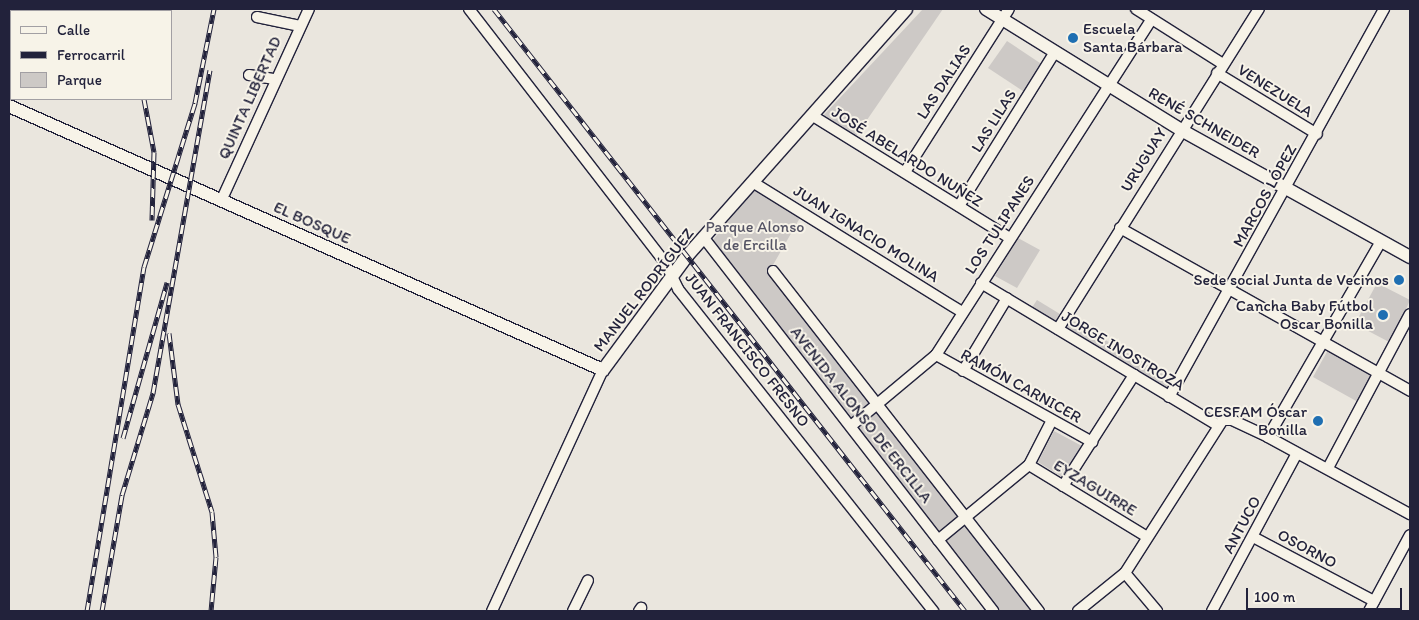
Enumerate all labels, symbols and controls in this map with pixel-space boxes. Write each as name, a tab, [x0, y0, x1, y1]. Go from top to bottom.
legend	[10, 10, 172, 100]
place label: Escuela Santa Bárbara	[1083, 19, 1183, 57]
text: Calle	[57, 21, 90, 39]
marker: Escuela Santa Bárbara	[1067, 32, 1079, 44]
street label: QUINTA LIBERTAD	[214, 34, 286, 162]
street label: LAS DALIAS	[913, 42, 975, 122]
text: Ferrocarril	[57, 46, 125, 64]
street label: VENEZUELA	[1234, 60, 1316, 122]
text: Parque	[57, 71, 102, 89]
street label: RENÉ SCHNEIDER	[1145, 84, 1263, 162]
street label: LAS LILAS	[967, 85, 1021, 157]
street label: JOSÉ ABELARDO NUÑEZ	[828, 103, 986, 211]
street label: URUGUAY	[1117, 124, 1171, 196]
street label: MARCOS LÓPEZ	[1229, 142, 1301, 250]
street label: LOS TULIPANES	[961, 173, 1039, 277]
street label: JUAN IGNACIO MOLINA	[789, 181, 943, 287]
street label: EL BOSQUE	[270, 197, 354, 249]
park label: Parque Alonso de Ercilla	[706, 217, 804, 255]
street label: MANUEL RODRÍGUEZ	[590, 224, 698, 356]
street label: JUAN FRANCISCO FRESNO	[681, 269, 813, 431]
place label: Sede social Junta de Vecinos	[1194, 270, 1389, 290]
marker: Sede social Junta de Vecinos	[1393, 274, 1405, 286]
place label: Cancha Baby Fútbol Oscar Bonilla	[1236, 296, 1373, 334]
street label: JORGE INOSTROZA	[1058, 307, 1188, 395]
marker: Cancha Baby Fútbol Oscar Bonilla	[1377, 309, 1389, 321]
street label: AVENIDA ALONSO DE ERCILLA	[787, 324, 935, 506]
street label: RAMÓN CARNICER	[958, 345, 1084, 427]
place label: CESFAM Óscar Bonilla	[1204, 402, 1307, 440]
marker: CESFAM Óscar Bonilla	[1311, 414, 1325, 428]
street label: EYZAGUIRRE	[1050, 456, 1140, 520]
street label: ANTUCO	[1219, 493, 1265, 557]
street label: OSORNO	[1274, 525, 1340, 573]
scale bar	[1249, 578, 1405, 610]
text: 100 m	[1254, 588, 1295, 606]

